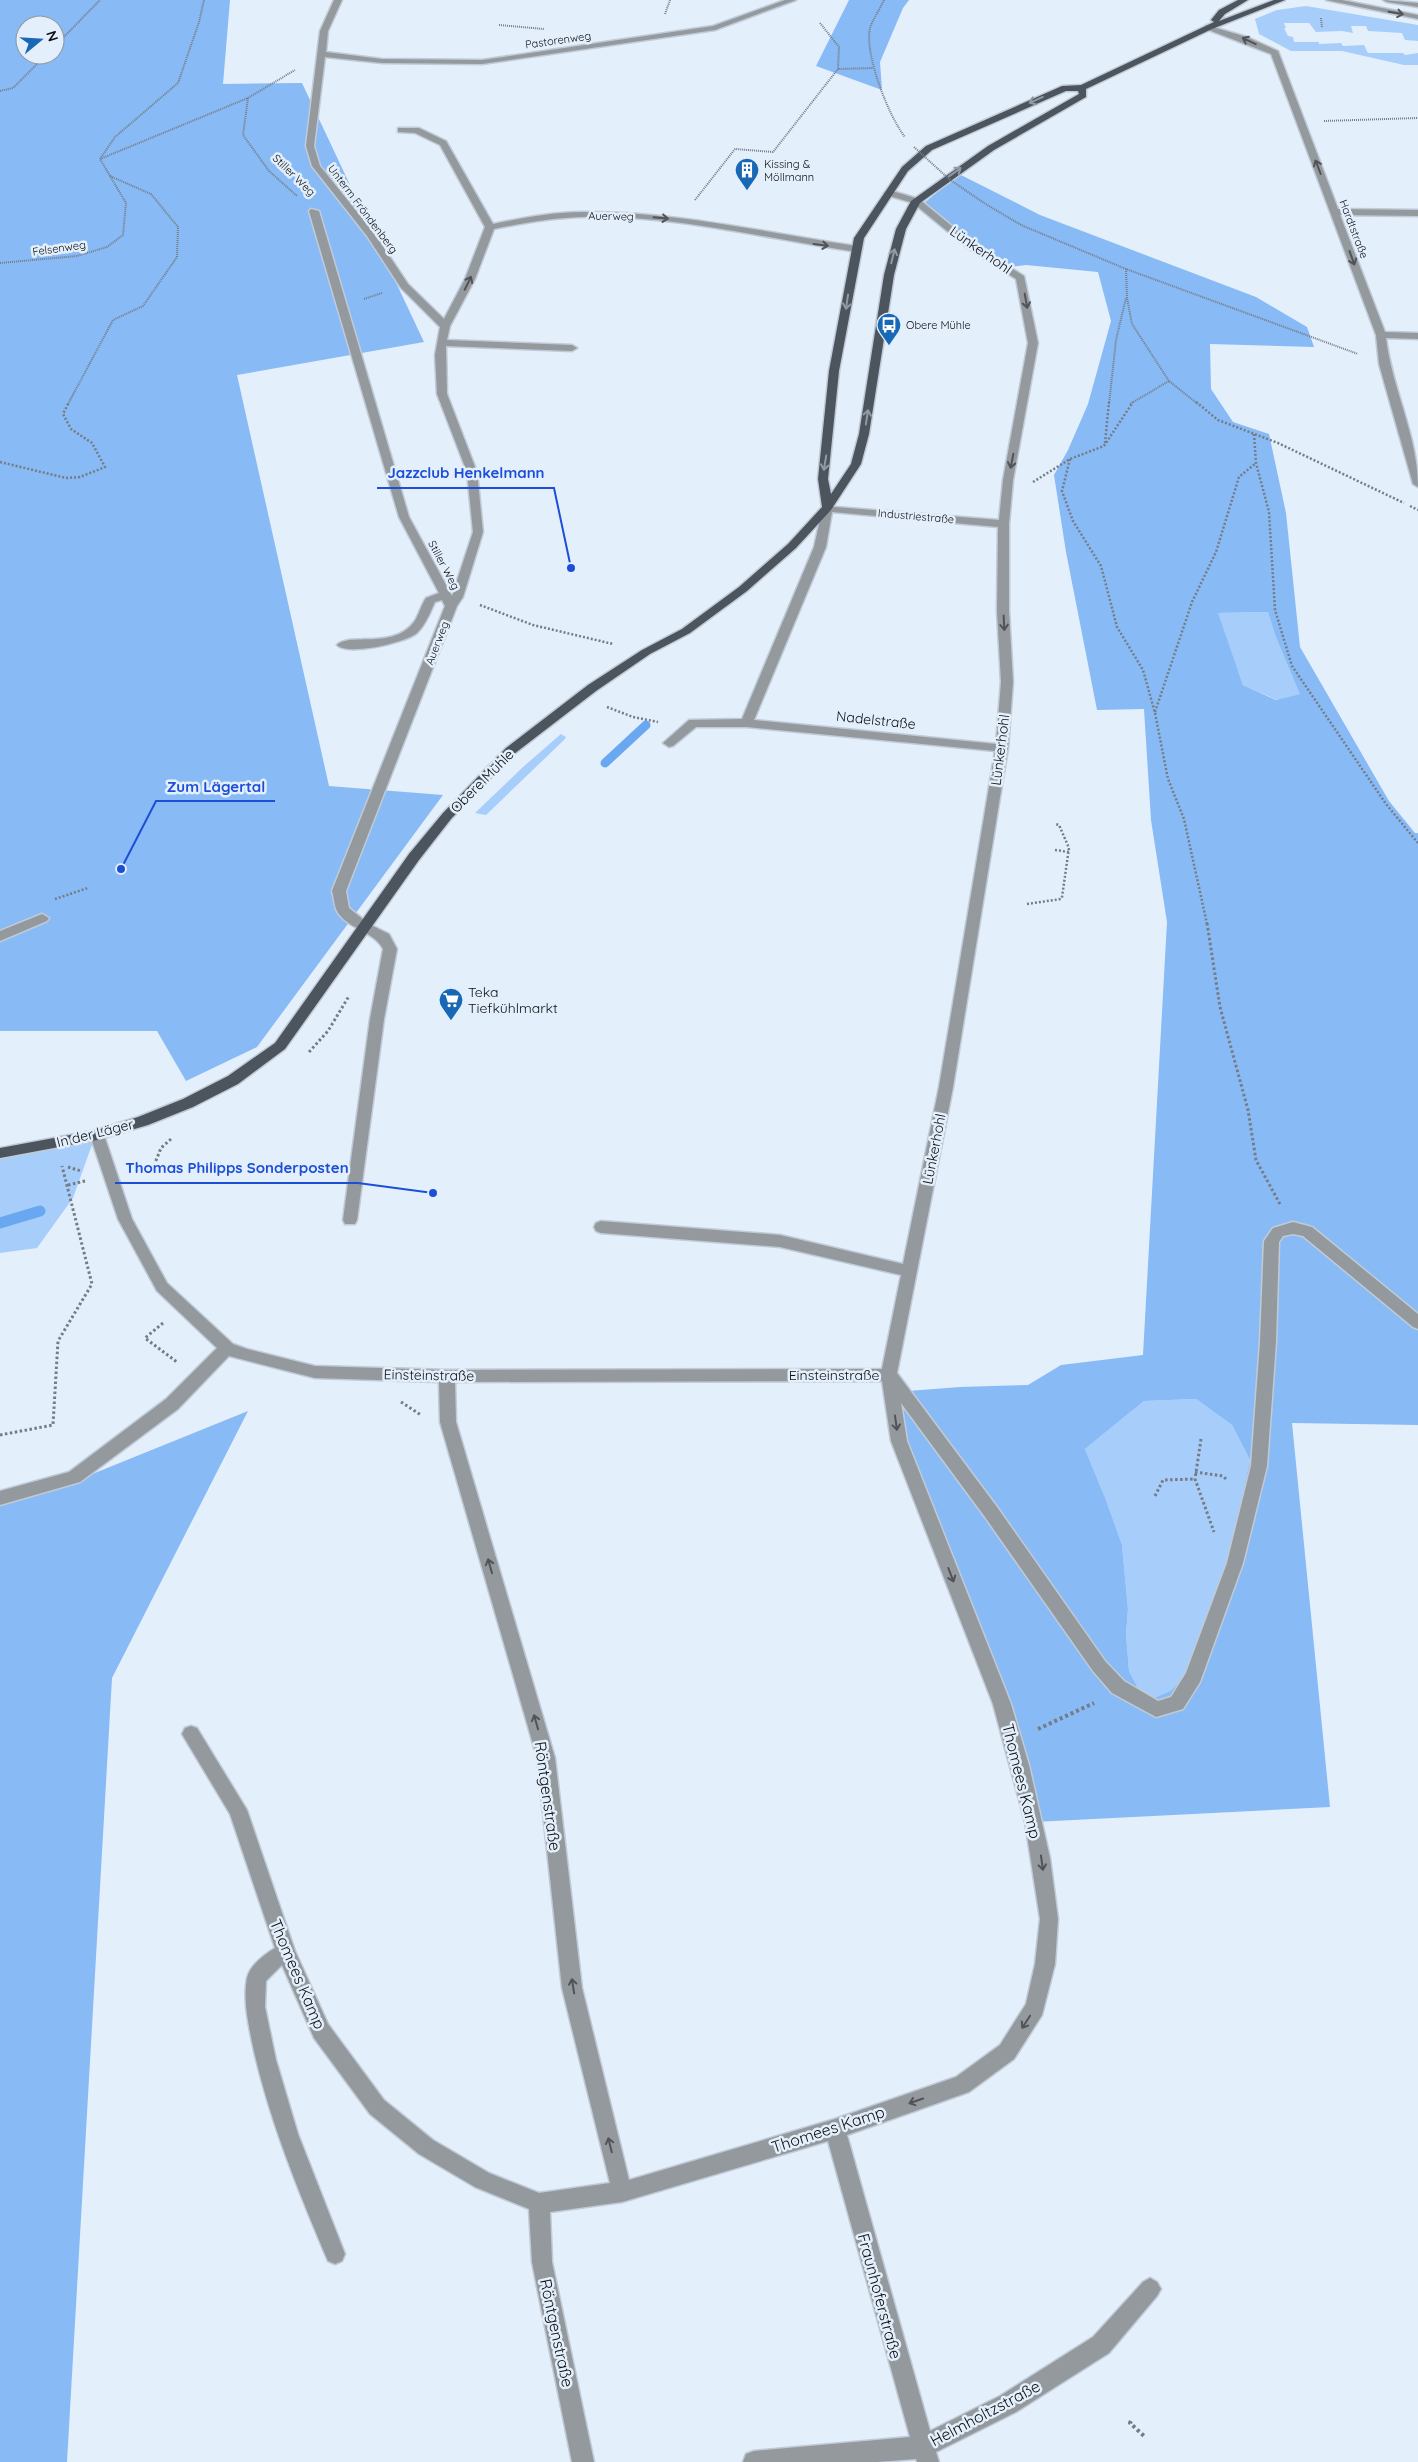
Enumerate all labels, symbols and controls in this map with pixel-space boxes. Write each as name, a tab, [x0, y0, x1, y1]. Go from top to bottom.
one-way arrow	[1388, 9, 1404, 19]
north arrow	[15, 15, 65, 65]
text: N	[42, 28, 63, 44]
street label: Pastorenweg	[524, 28, 592, 52]
one-way arrow	[1242, 36, 1257, 45]
one-way arrow	[1029, 96, 1044, 106]
street label: Stiller Weg	[270, 151, 318, 199]
building icon: Kissing & Möllmann	[734, 157, 760, 191]
place label: Kissing & Möllmann	[764, 157, 814, 184]
one-way arrow	[1313, 159, 1322, 175]
street label: Unterm Fröndenberg	[325, 162, 401, 256]
one-way arrow	[948, 167, 962, 177]
street label: Hardtstraße	[1336, 198, 1372, 260]
street label: Auerweg	[588, 209, 634, 223]
one-way arrow	[652, 213, 668, 223]
street label: Lünkerhohl	[947, 222, 1015, 278]
street label: Felsenweg	[31, 237, 87, 259]
one-way arrow	[812, 240, 828, 250]
one-way arrow	[889, 249, 898, 265]
one-way arrow	[1348, 250, 1357, 265]
one-way arrow	[463, 276, 473, 291]
one-way arrow	[842, 293, 852, 309]
one-way arrow	[1021, 293, 1031, 309]
bus stop icon: Obere Mühle	[876, 312, 902, 346]
place label: Obere Mühle	[906, 318, 971, 332]
one-way arrow	[863, 409, 873, 425]
one-way arrow	[1006, 452, 1016, 468]
one-way arrow	[820, 454, 830, 470]
callout: Jazzclub Henkelmann	[377, 458, 554, 488]
text: Jazzclub Henkelmann	[387, 463, 545, 482]
street label: Industriestraße	[877, 506, 955, 526]
street label: Stiller Weg	[425, 538, 463, 592]
one-way arrow	[999, 614, 1009, 630]
street label: Auerweg	[422, 619, 452, 667]
street label: Nadelstraße	[835, 707, 917, 733]
street label: Lünkerhohl	[987, 713, 1013, 787]
street label: Obere Mühle	[446, 745, 518, 817]
callout: Zum Lägertal	[156, 771, 275, 801]
text: Zum Lägertal	[167, 777, 265, 796]
place label: Teka Tiefkühlmarkt	[468, 983, 558, 1017]
supermarket icon: Teka Tiefkühlmarkt	[438, 987, 464, 1021]
street label: Lünkerhohl	[918, 1112, 950, 1186]
street label: In der Läger	[55, 1115, 136, 1151]
callout: Thomas Philipps Sonderposten	[115, 1153, 358, 1183]
text: Thomas Philipps Sonderposten	[125, 1158, 349, 1177]
street label: Einsteinstraße	[383, 1365, 475, 1385]
street label: Einsteinstraße	[789, 1366, 879, 1384]
one-way arrow	[891, 1415, 901, 1431]
one-way arrow	[485, 1558, 495, 1574]
one-way arrow	[948, 1568, 957, 1583]
one-way arrow	[530, 1714, 540, 1730]
street label: Thomees Kamp	[998, 1721, 1046, 1841]
street label: Röntgenstraße	[530, 1740, 566, 1852]
one-way arrow	[1037, 1855, 1047, 1871]
street label: Thomees Kamp	[266, 1916, 330, 2032]
one-way arrow	[567, 1979, 577, 1995]
one-way arrow	[1021, 2014, 1031, 2028]
one-way arrow	[909, 2097, 925, 2106]
street label: Thomees Kamp	[769, 2101, 887, 2157]
one-way arrow	[605, 2137, 614, 2153]
street label: Fraunhoferstraße	[854, 2231, 906, 2361]
street label: Röntgenstraße	[536, 2277, 578, 2389]
street label: Helmholtzstraße	[927, 2376, 1043, 2450]

